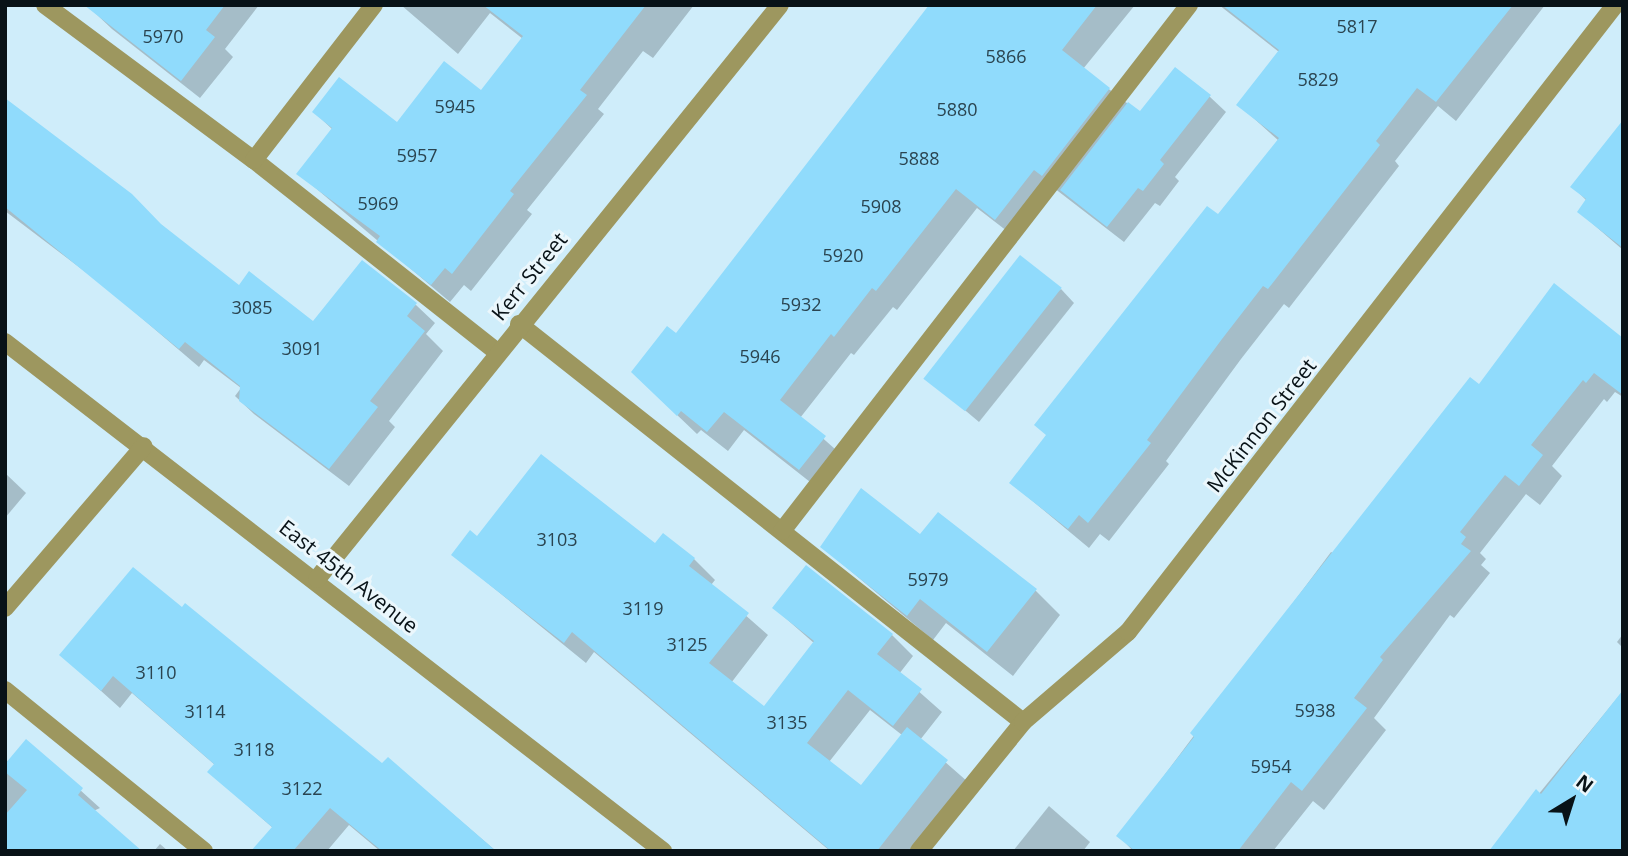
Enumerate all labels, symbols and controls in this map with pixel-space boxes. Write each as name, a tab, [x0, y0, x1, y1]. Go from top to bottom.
house number: 5817	[1336, 15, 1378, 37]
house number: 5970	[142, 25, 184, 47]
house number: 5866	[985, 45, 1027, 67]
house number: 5829	[1297, 68, 1339, 90]
house number: 5945	[434, 95, 476, 117]
house number: 5880	[936, 98, 978, 120]
house number: 5957	[396, 144, 438, 166]
house number: 5888	[898, 147, 940, 169]
house number: 5969	[357, 192, 399, 214]
house number: 5908	[860, 195, 902, 217]
street label: Kerr Street	[486, 227, 572, 325]
house number: 5920	[822, 244, 864, 266]
house number: 5932	[780, 293, 822, 315]
house number: 3085	[231, 296, 273, 318]
house number: 3091	[281, 337, 323, 359]
house number: 5946	[739, 345, 781, 367]
street label: McKinnon Street	[1201, 353, 1321, 497]
street label: East 45th Avenue	[275, 514, 423, 638]
house number: 3103	[536, 528, 578, 550]
house number: 5979	[907, 568, 949, 590]
house number: 3119	[622, 597, 664, 619]
house number: 3125	[666, 633, 708, 655]
house number: 3110	[135, 661, 177, 683]
house number: 5938	[1294, 699, 1336, 721]
house number: 3114	[184, 700, 226, 722]
house number: 3135	[766, 711, 808, 733]
house number: 3118	[233, 738, 275, 760]
house number: 5954	[1250, 755, 1292, 777]
north arrow	[1537, 765, 1607, 835]
text: N	[1571, 768, 1599, 798]
house number: 3122	[281, 777, 323, 799]

